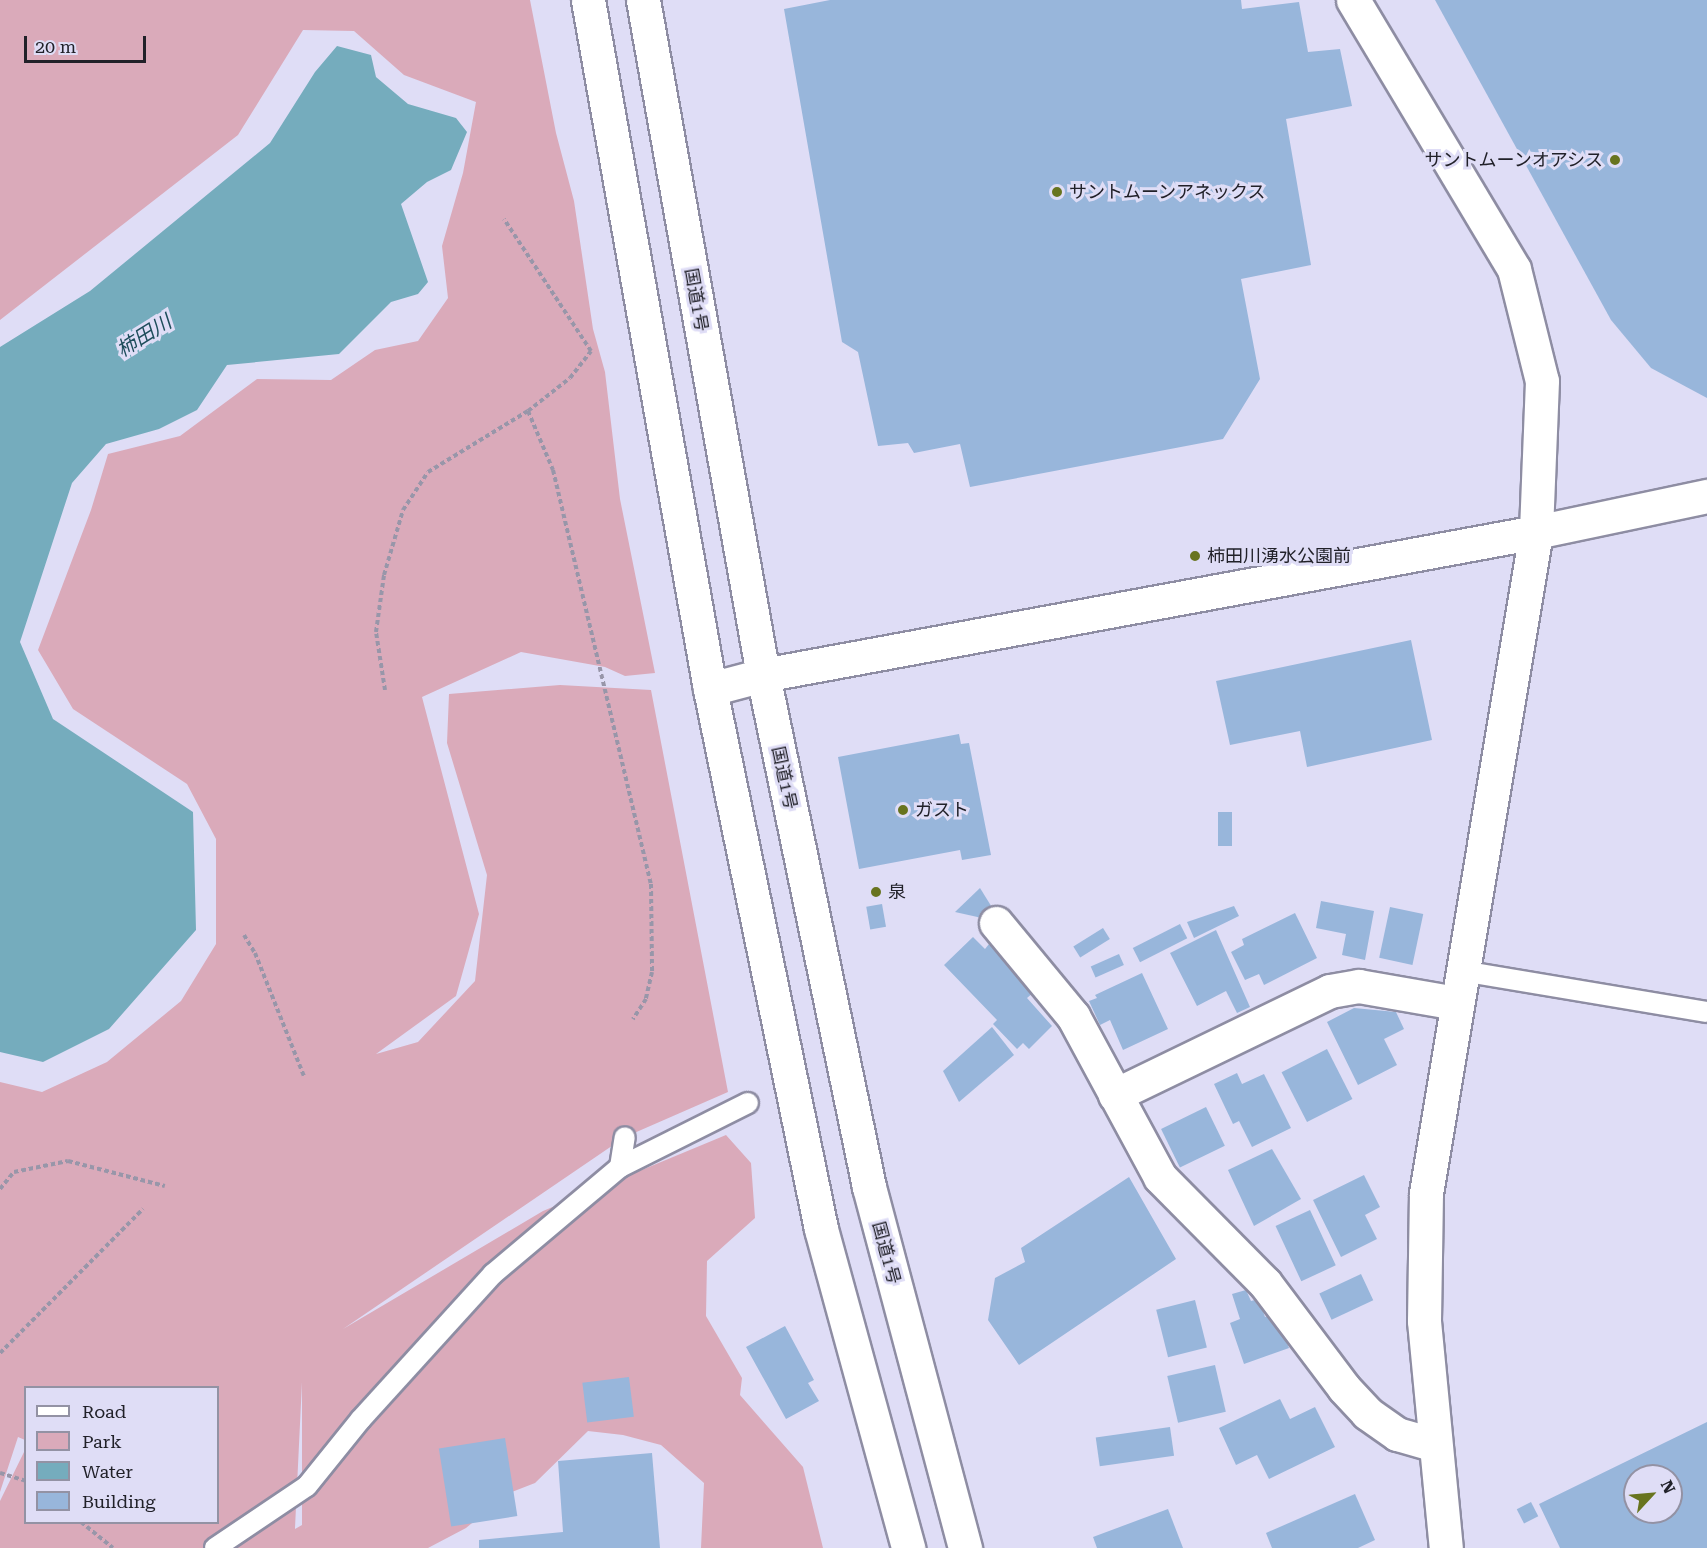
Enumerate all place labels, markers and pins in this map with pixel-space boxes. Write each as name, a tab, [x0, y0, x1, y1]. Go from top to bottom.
place label: サントムーンオアシス	[1423, 149, 1603, 171]
marker: サントムーンオアシス	[1608, 153, 1622, 167]
place label: サントムーンアネックス	[1069, 181, 1267, 203]
marker: サントムーンアネックス	[1050, 185, 1064, 199]
place label: 柿田川湧水公園前	[1207, 545, 1351, 567]
marker: 柿田川湧水公園前	[1188, 549, 1202, 563]
place label: ガスト	[915, 799, 969, 821]
marker: ガスト	[896, 803, 910, 817]
place label: 泉	[888, 881, 906, 903]
marker: 泉	[869, 885, 883, 899]

